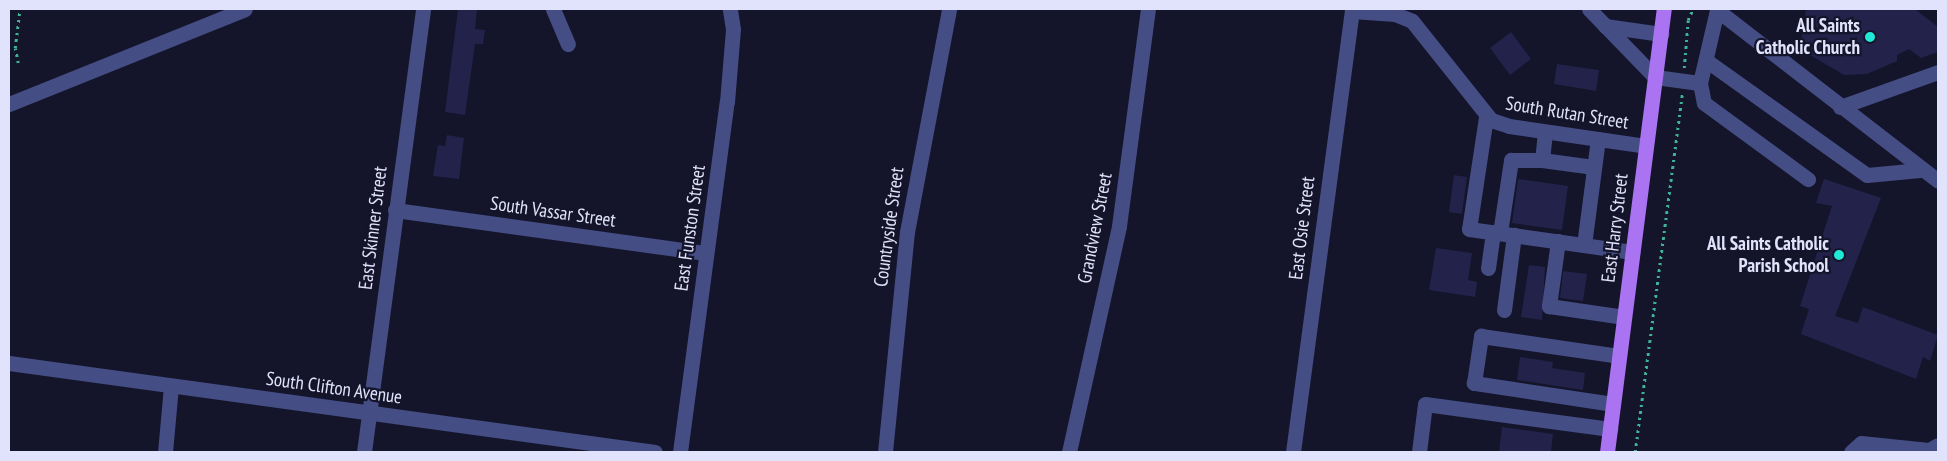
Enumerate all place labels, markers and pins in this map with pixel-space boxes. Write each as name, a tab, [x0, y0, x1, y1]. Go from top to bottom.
place label: All Saints Catholic Church	[1755, 15, 1860, 59]
marker: All Saints Catholic Church	[1864, 31, 1876, 43]
place label: All Saints Catholic Parish School	[1707, 233, 1829, 277]
marker: All Saints Catholic Parish School	[1833, 249, 1845, 261]

